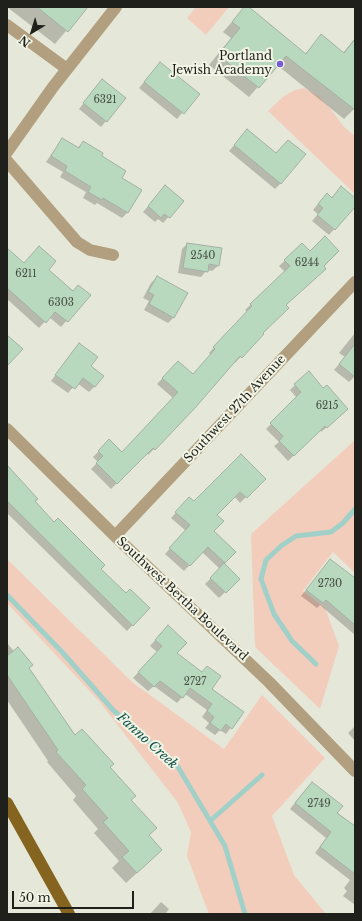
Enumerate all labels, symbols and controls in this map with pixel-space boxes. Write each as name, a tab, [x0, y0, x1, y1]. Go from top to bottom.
north arrow	[12, 12, 52, 52]
text: N	[16, 33, 33, 50]
place label: Portland Jewish Academy	[172, 50, 272, 78]
marker: Portland Jewish Academy	[275, 59, 285, 69]
house number: 6321	[93, 94, 117, 106]
house number: 2540	[191, 250, 215, 262]
house number: 6244	[295, 257, 319, 269]
house number: 6211	[15, 268, 37, 280]
house number: 6303	[48, 297, 74, 309]
street label: Southwest 27th Avenue	[181, 352, 289, 466]
house number: 6215	[316, 400, 338, 412]
street label: Southwest Bertha Boulevard	[113, 534, 251, 664]
house number: 2730	[318, 578, 342, 590]
house number: 2727	[184, 676, 206, 688]
water label: Fanno Creek	[114, 710, 180, 772]
house number: 2749	[307, 798, 331, 810]
scale bar	[14, 883, 136, 909]
text: 50 m	[19, 890, 51, 905]

